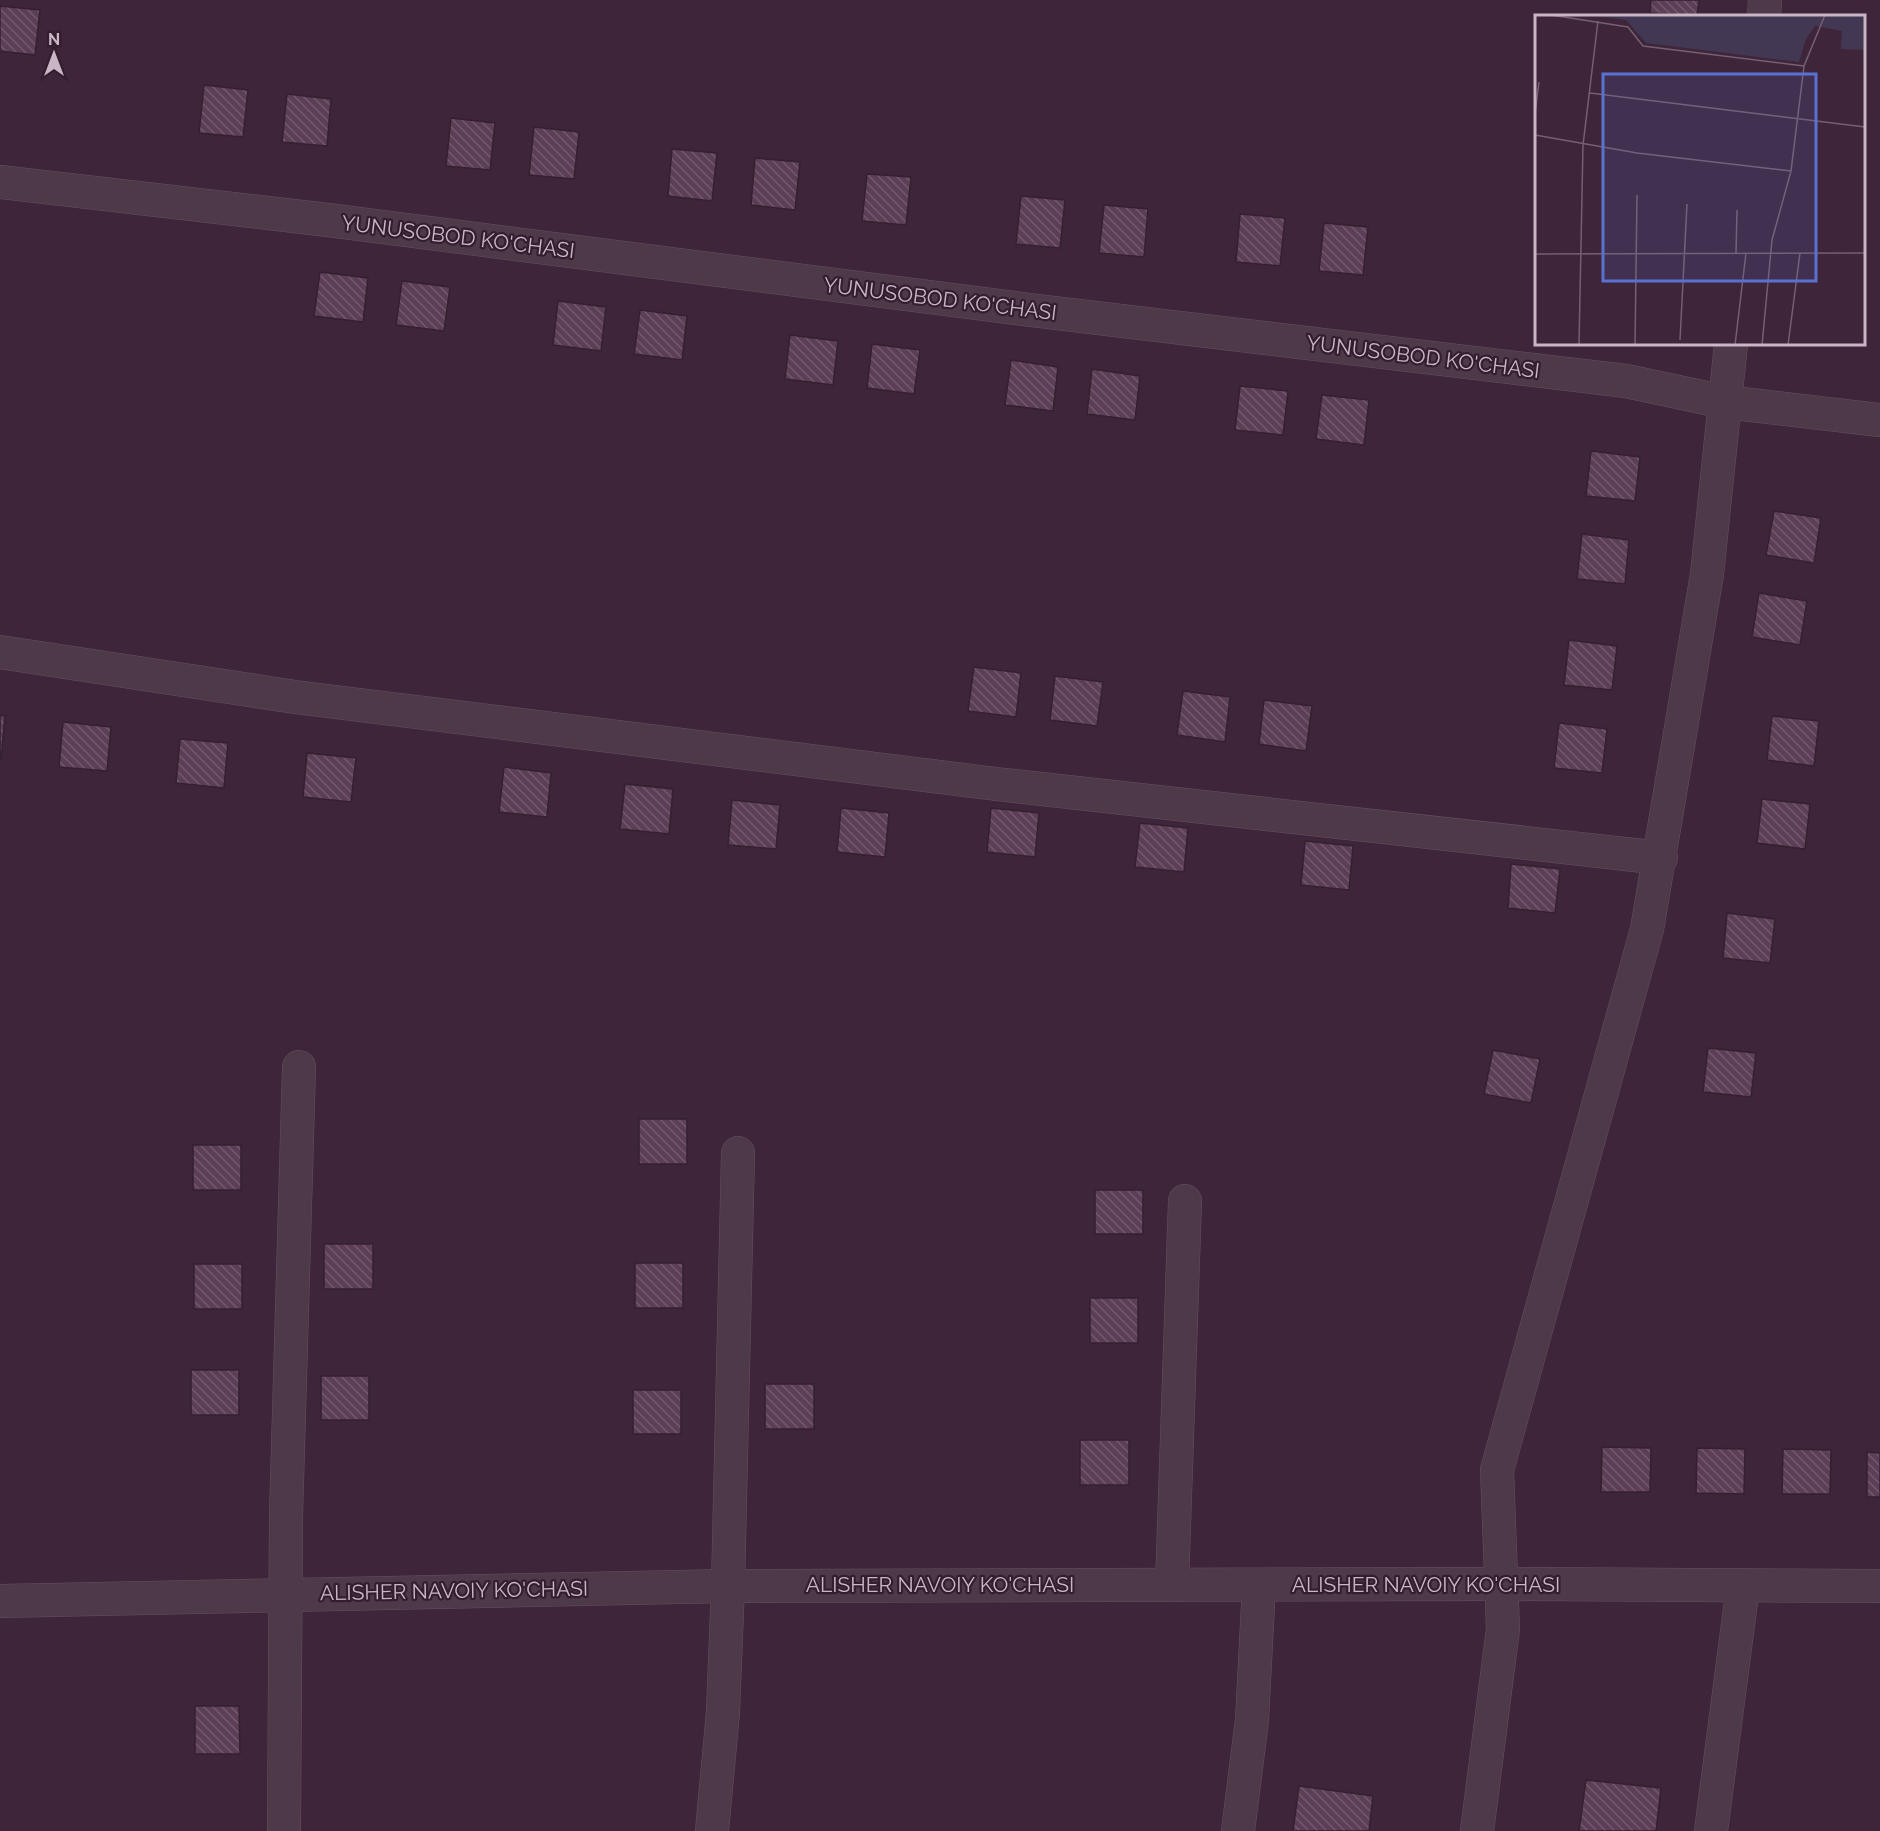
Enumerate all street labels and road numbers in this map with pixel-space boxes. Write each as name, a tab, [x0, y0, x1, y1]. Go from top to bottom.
street label: YUNUSOBOD KO'CHASI	[340, 210, 576, 263]
street label: YUNUSOBOD KO'CHASI	[822, 272, 1058, 325]
street label: YUNUSOBOD KO'CHASI	[1305, 330, 1541, 383]
street label: ALISHER NAVOIY KO'CHASI	[806, 1572, 1074, 1597]
street label: ALISHER NAVOIY KO'CHASI	[1292, 1572, 1560, 1597]
street label: ALISHER NAVOIY KO'CHASI	[320, 1576, 588, 1605]

